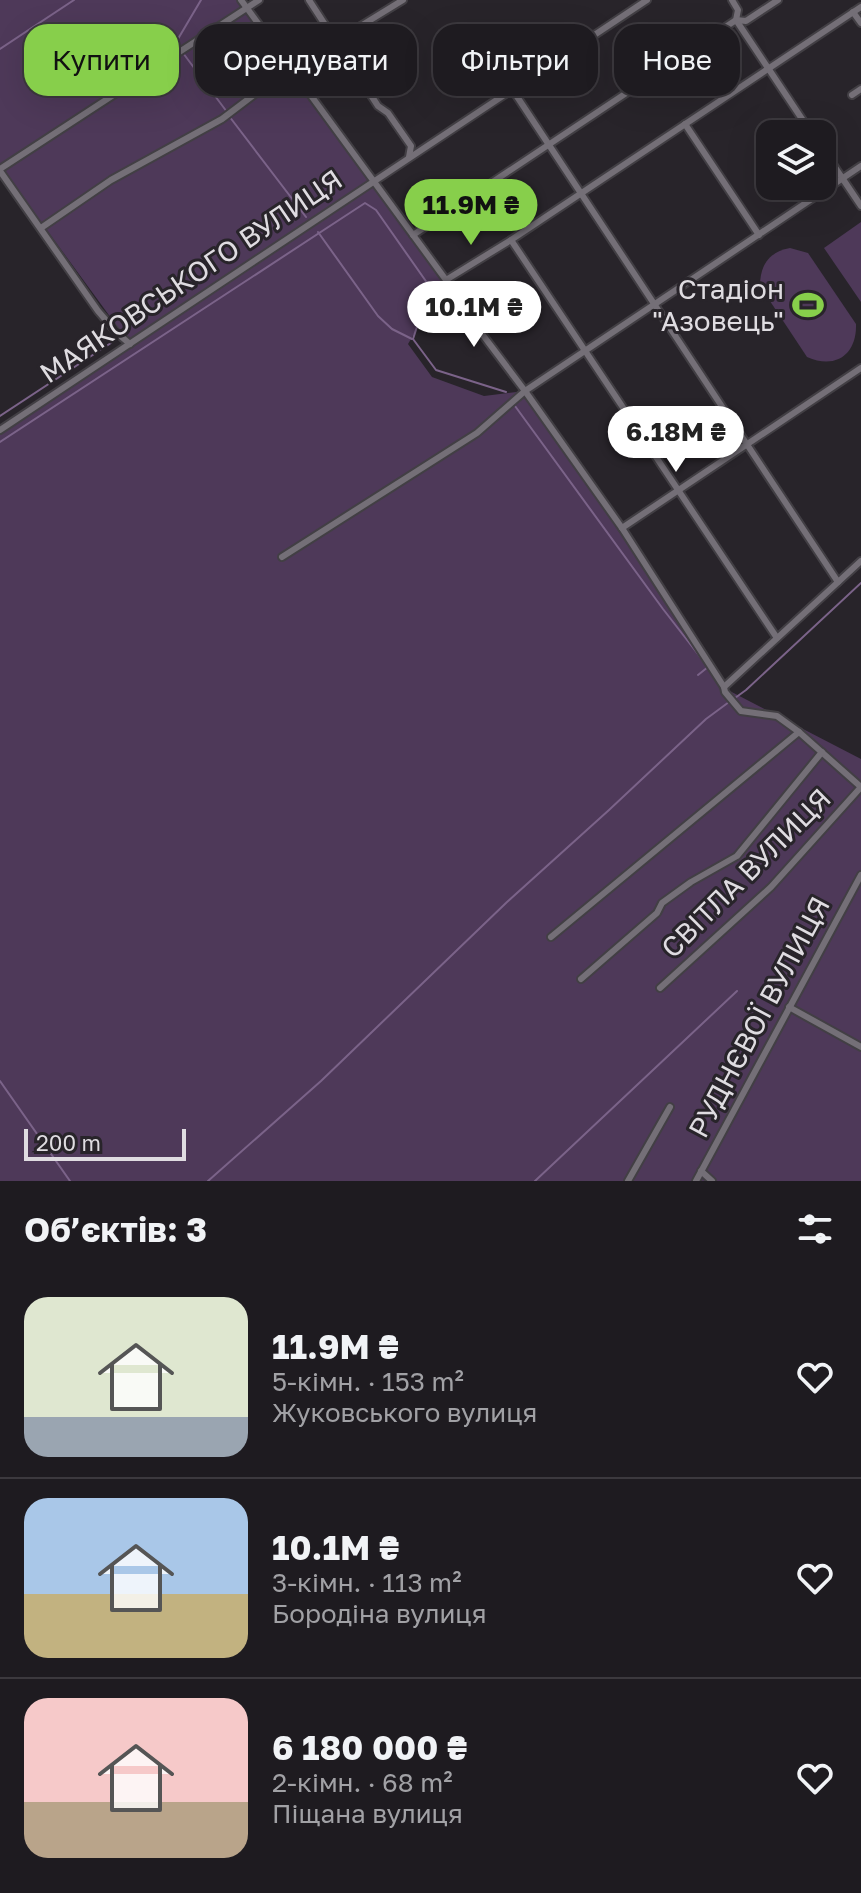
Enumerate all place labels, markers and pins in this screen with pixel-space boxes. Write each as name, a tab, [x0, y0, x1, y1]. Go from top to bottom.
pin: 11.9M ₴	[397, 179, 545, 247]
place label: Стадіон "Азовець"	[652, 272, 784, 337]
pin: 10.1M ₴	[400, 281, 548, 349]
sports icon: Стадіон "Азовець"	[791, 288, 825, 322]
pin: 6.18M ₴	[602, 406, 750, 474]

